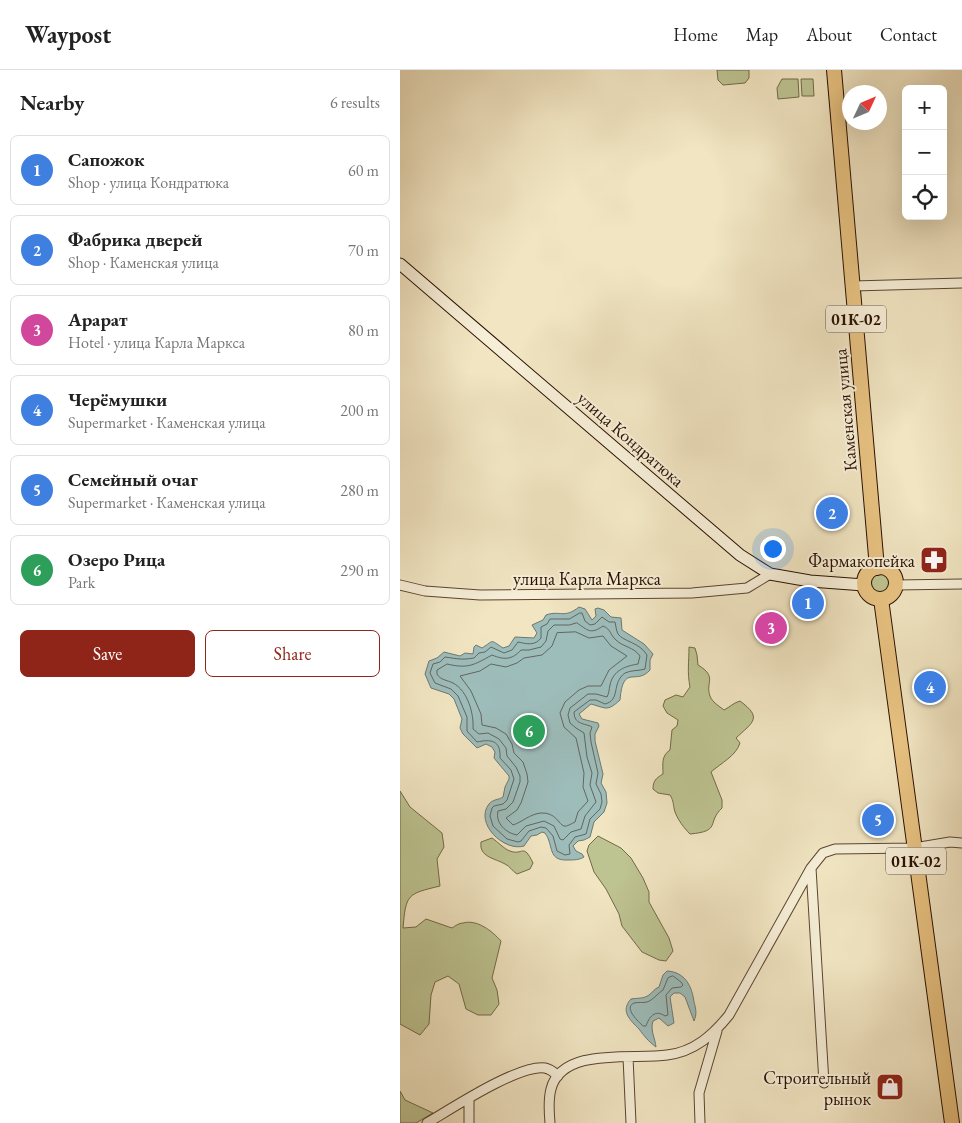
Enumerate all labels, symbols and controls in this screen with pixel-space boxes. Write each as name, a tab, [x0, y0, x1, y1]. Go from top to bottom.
text: Waypost	[25, 19, 111, 50]
text: Home	[673, 23, 718, 46]
text: Map	[746, 23, 778, 46]
text: About	[806, 23, 852, 46]
text: Contact	[880, 23, 937, 46]
north arrow	[842, 85, 887, 130]
map controls	[902, 85, 947, 220]
button: +	[902, 85, 947, 130]
text: Nearby	[20, 89, 84, 116]
text: 6 results	[330, 92, 380, 113]
button: −	[902, 130, 947, 175]
text: Сапожок	[68, 147, 145, 172]
text: 1	[33, 160, 41, 181]
text: 60 m	[348, 160, 379, 181]
text: Shop · улица Кондратюка	[68, 172, 229, 193]
button: locate	[902, 175, 947, 220]
text: Фабрика дверей	[68, 227, 202, 252]
text: 2	[33, 240, 41, 261]
text: 70 m	[348, 240, 379, 261]
text: Shop · Каменская улица	[68, 252, 219, 273]
road number: 01К-02	[826, 305, 886, 332]
text: Арарат	[68, 307, 128, 332]
text: 3	[33, 320, 41, 341]
text: 80 m	[348, 320, 379, 341]
text: Hotel · улица Карла Маркса	[68, 332, 245, 353]
street label: Каменская улица	[828, 347, 862, 472]
street label: улица Кондратюка	[573, 386, 690, 492]
text: Черёмушки	[68, 387, 167, 412]
text: 4	[33, 400, 41, 421]
text: 200 m	[340, 400, 379, 421]
text: Supermarket · Каменская улица	[68, 412, 266, 433]
text: Семейный очаг	[68, 467, 198, 492]
text: 5	[33, 480, 41, 501]
text: 280 m	[340, 480, 379, 501]
text: Supermarket · Каменская улица	[68, 492, 266, 513]
pin: 2	[816, 494, 848, 532]
your location	[760, 536, 786, 562]
pharmacy icon: Фармакопейка	[919, 545, 949, 575]
text: Озеро Рица	[68, 547, 165, 572]
place label: Фармакопейка	[808, 549, 916, 572]
text: 6	[33, 560, 41, 581]
text: 290 m	[340, 560, 379, 581]
street label: улица Карла Маркса	[513, 567, 662, 590]
text: Park	[68, 572, 95, 593]
pin: 1	[792, 584, 824, 622]
pin: 3	[755, 609, 787, 647]
button: Save	[20, 630, 195, 677]
button: Share	[205, 630, 380, 677]
pin: 4	[914, 668, 946, 706]
pin: 6	[513, 712, 545, 750]
pin: 5	[862, 801, 894, 839]
road number: 01К-02	[886, 848, 946, 874]
place label: Строительный рынок	[763, 1066, 871, 1110]
shop icon: Строительный рынок	[875, 1072, 905, 1102]

